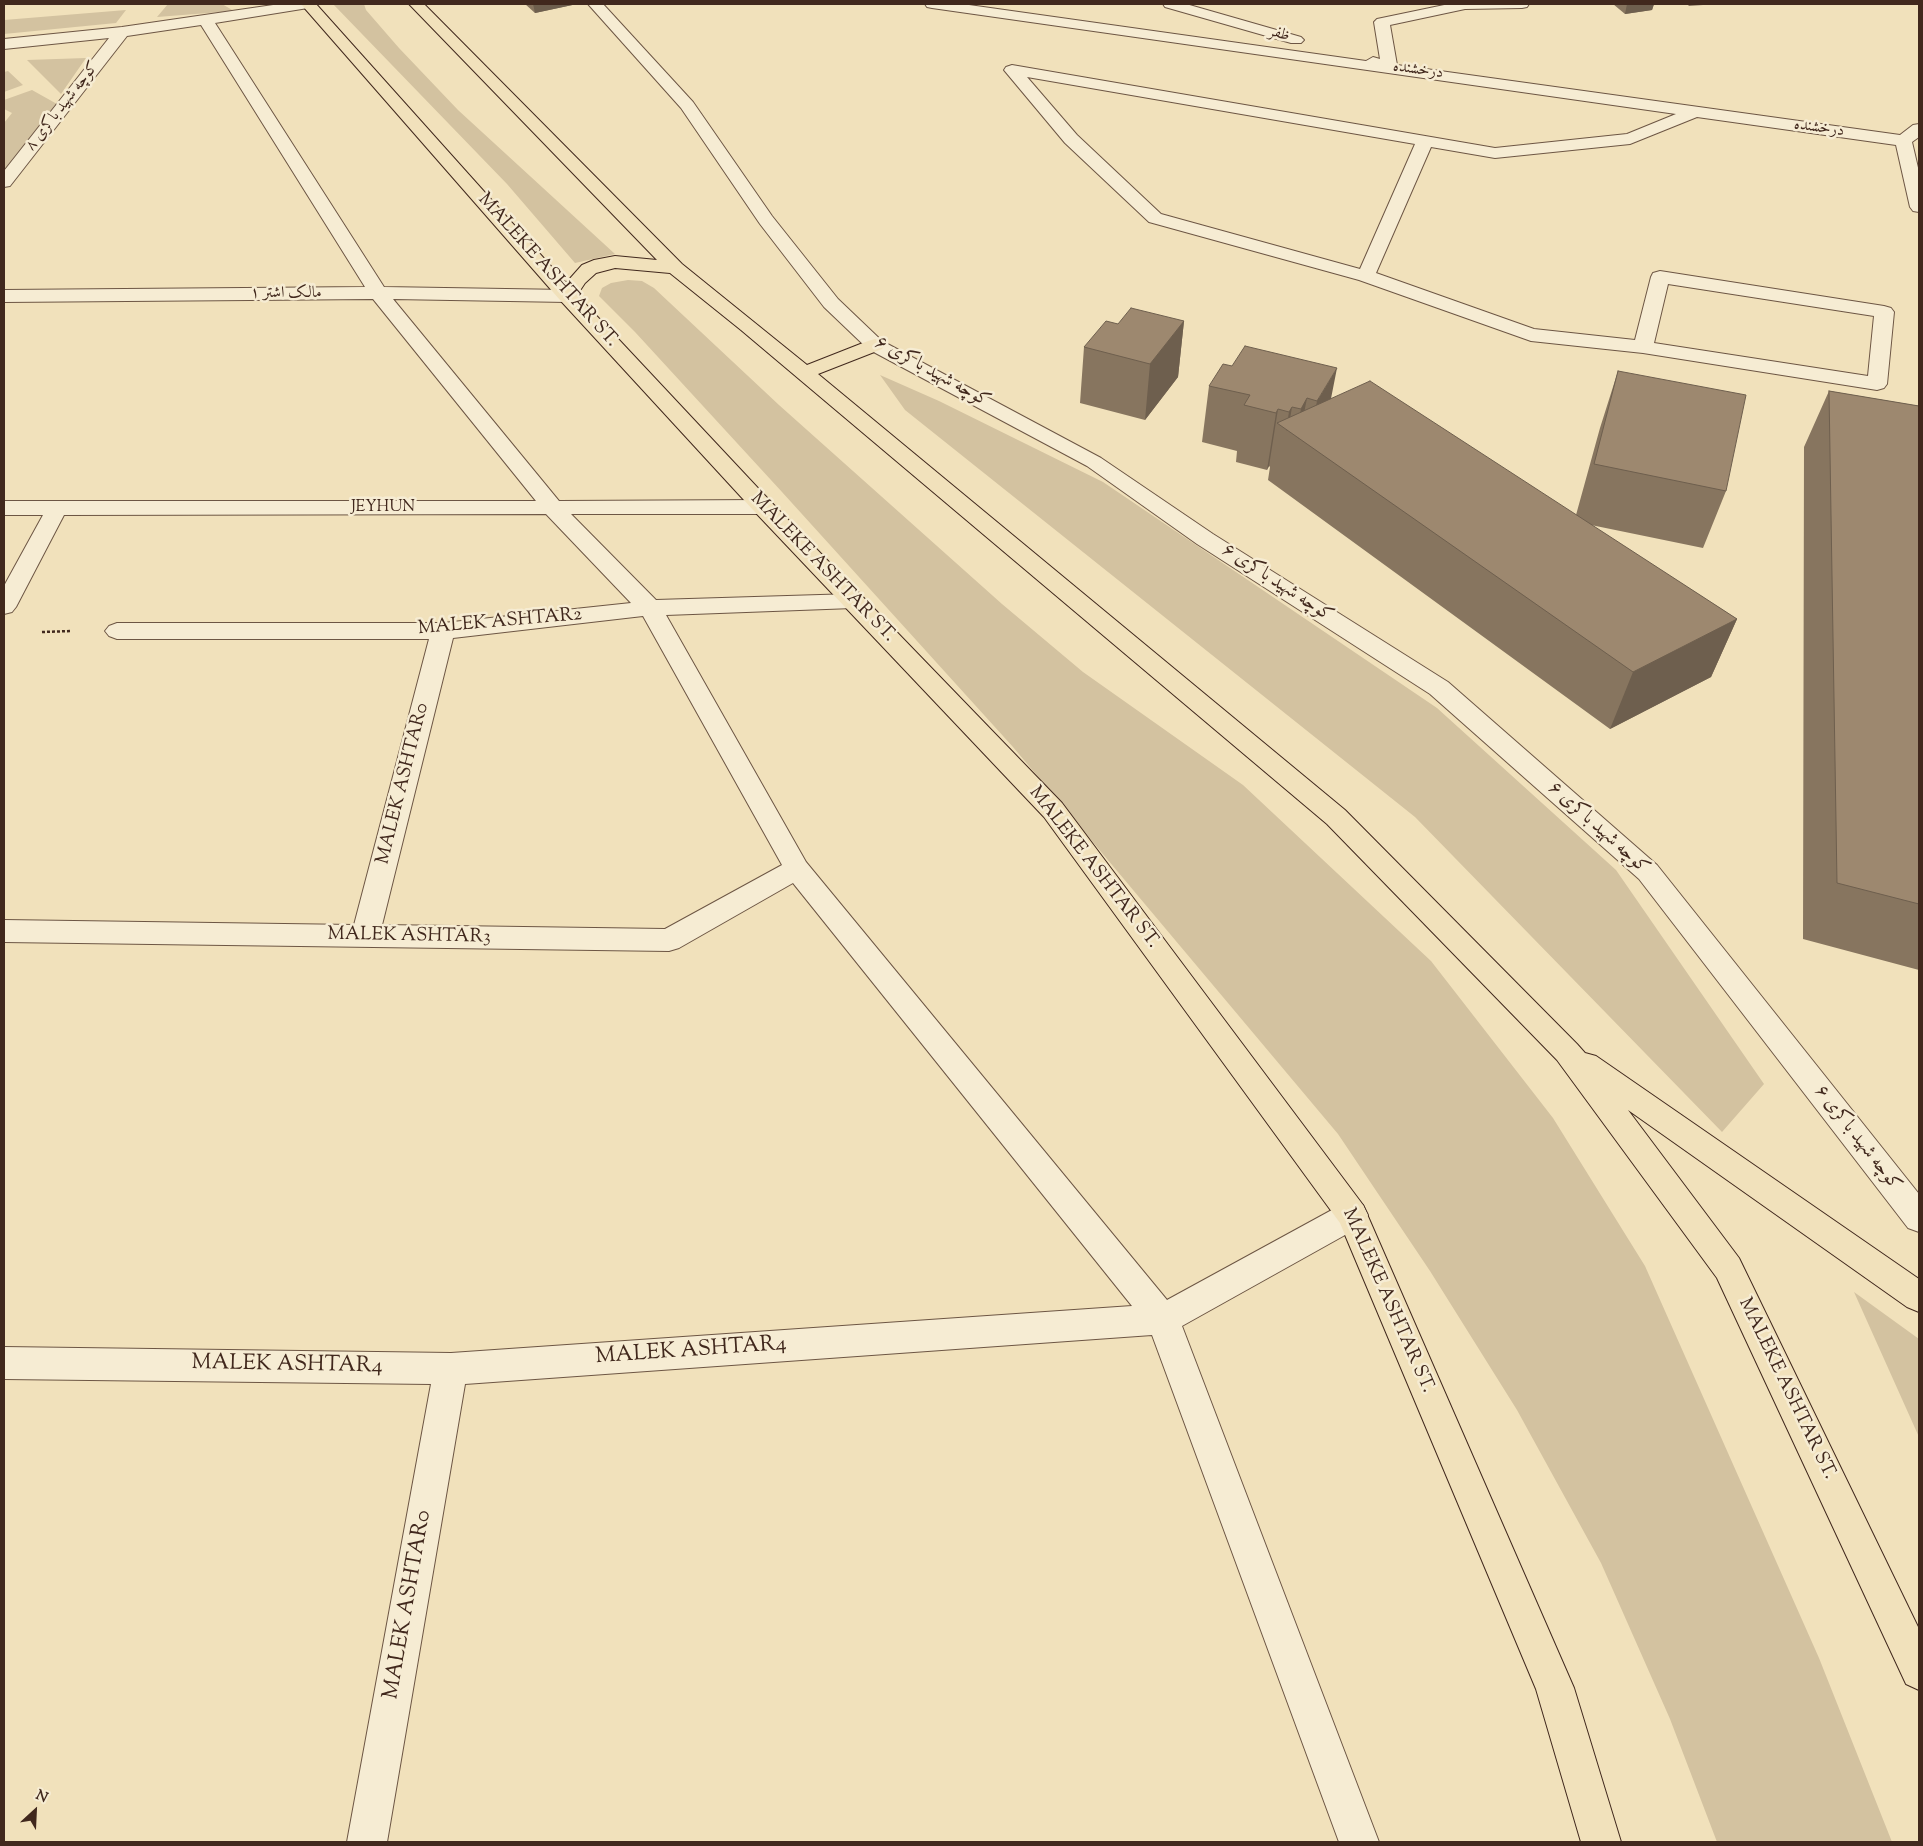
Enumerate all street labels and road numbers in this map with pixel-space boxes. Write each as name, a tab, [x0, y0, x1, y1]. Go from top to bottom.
street label: ظفر	[1266, 23, 1292, 47]
street label: کوچه شهید باکری ۸	[22, 58, 104, 156]
street label: درخشنده	[1392, 58, 1444, 84]
street label: درخشنده	[1793, 116, 1845, 142]
street label: MALEKE ASHTAR ST.	[472, 189, 622, 353]
street label: مالک اشتر ۱	[250, 284, 322, 304]
street label: کوچه شهید باکری ۶	[870, 332, 994, 414]
street label: MALEKE ASHTAR ST.	[745, 488, 899, 648]
street label: JEYHUN	[351, 498, 415, 518]
street label: کوچه شهید باکری ۶	[1217, 539, 1337, 629]
street label: MALEK ASHTAR2	[417, 604, 583, 642]
street label: MALEK ASHTAR0	[373, 701, 435, 867]
street label: کوچه شهید باکری ۶	[1543, 778, 1653, 880]
street label: MALEKE ASHTAR ST.	[1023, 782, 1163, 954]
street label: MALEK ASHTAR3	[327, 924, 491, 950]
street label: کوچه شهید باکری ۶	[1808, 1081, 1906, 1197]
street label: MALEKE ASHTAR ST.	[1336, 1205, 1438, 1397]
street label: MALEKE ASHTAR ST.	[1732, 1294, 1840, 1484]
street label: MALEK ASHTAR4	[595, 1332, 787, 1372]
street label: MALEK ASHTAR4	[191, 1351, 383, 1381]
street label: MALEK ASHTAR0	[379, 1508, 439, 1702]

